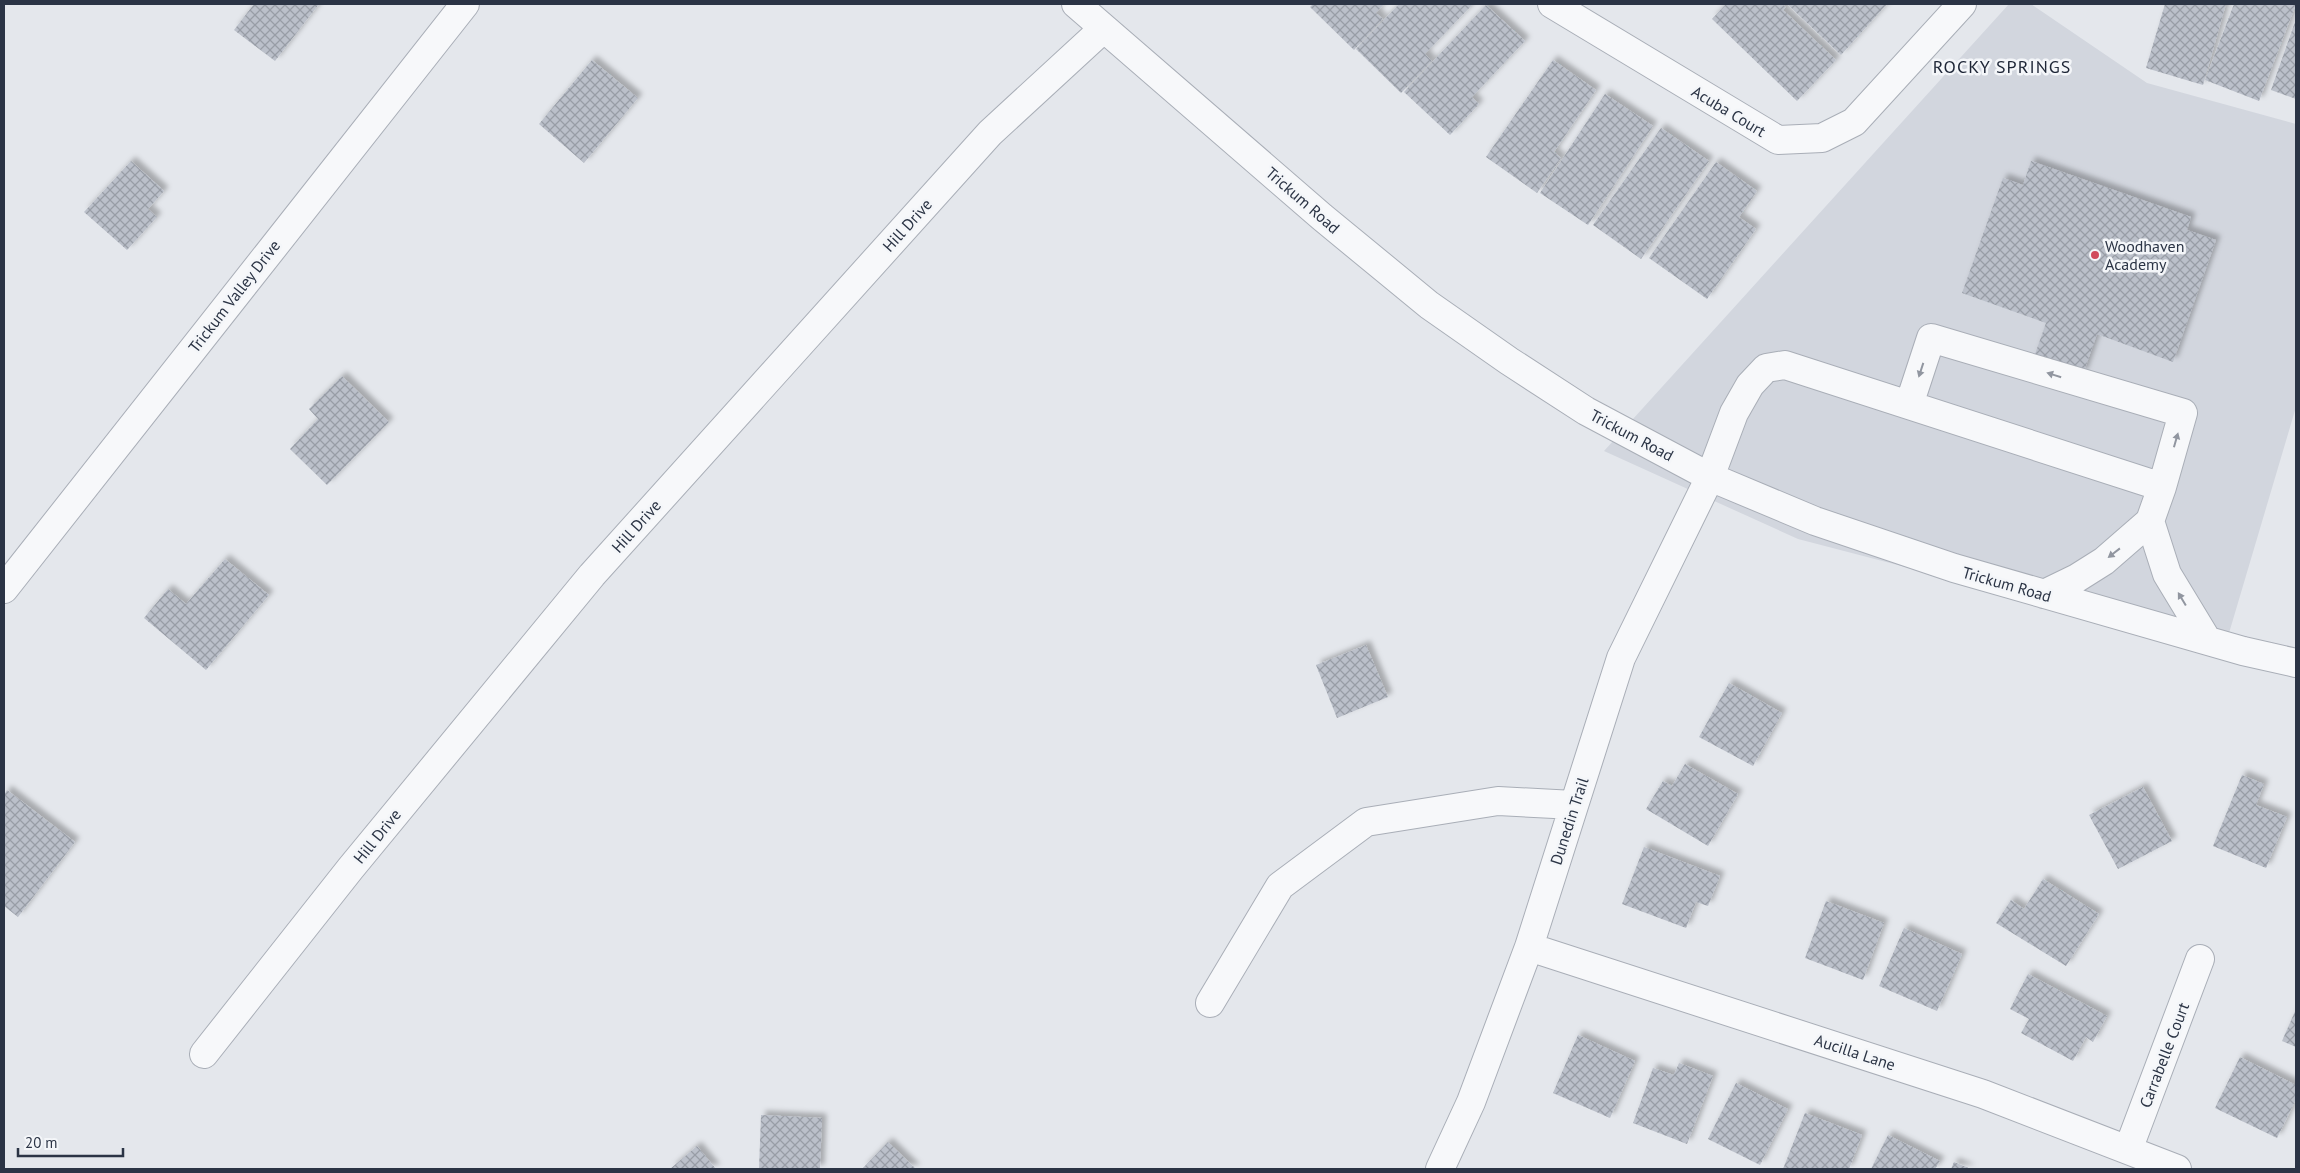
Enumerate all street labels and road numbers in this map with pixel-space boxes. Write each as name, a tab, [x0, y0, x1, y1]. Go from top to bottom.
street label: Acuba Court	[1688, 81, 1770, 141]
street label: Trickum Road	[1262, 162, 1344, 238]
street label: Hill Drive	[878, 194, 936, 256]
street label: Trickum Valley Drive	[184, 236, 284, 356]
street label: Trickum Road	[1587, 405, 1677, 465]
street label: Hill Drive	[607, 495, 665, 557]
street label: Trickum Road	[1960, 562, 2054, 606]
street label: Dunedin Trail	[1545, 774, 1593, 867]
street label: Hill Drive	[349, 805, 405, 867]
street label: Carrabelle Court	[2135, 999, 2193, 1111]
street label: Aucilla Lane	[1812, 1030, 1898, 1074]

